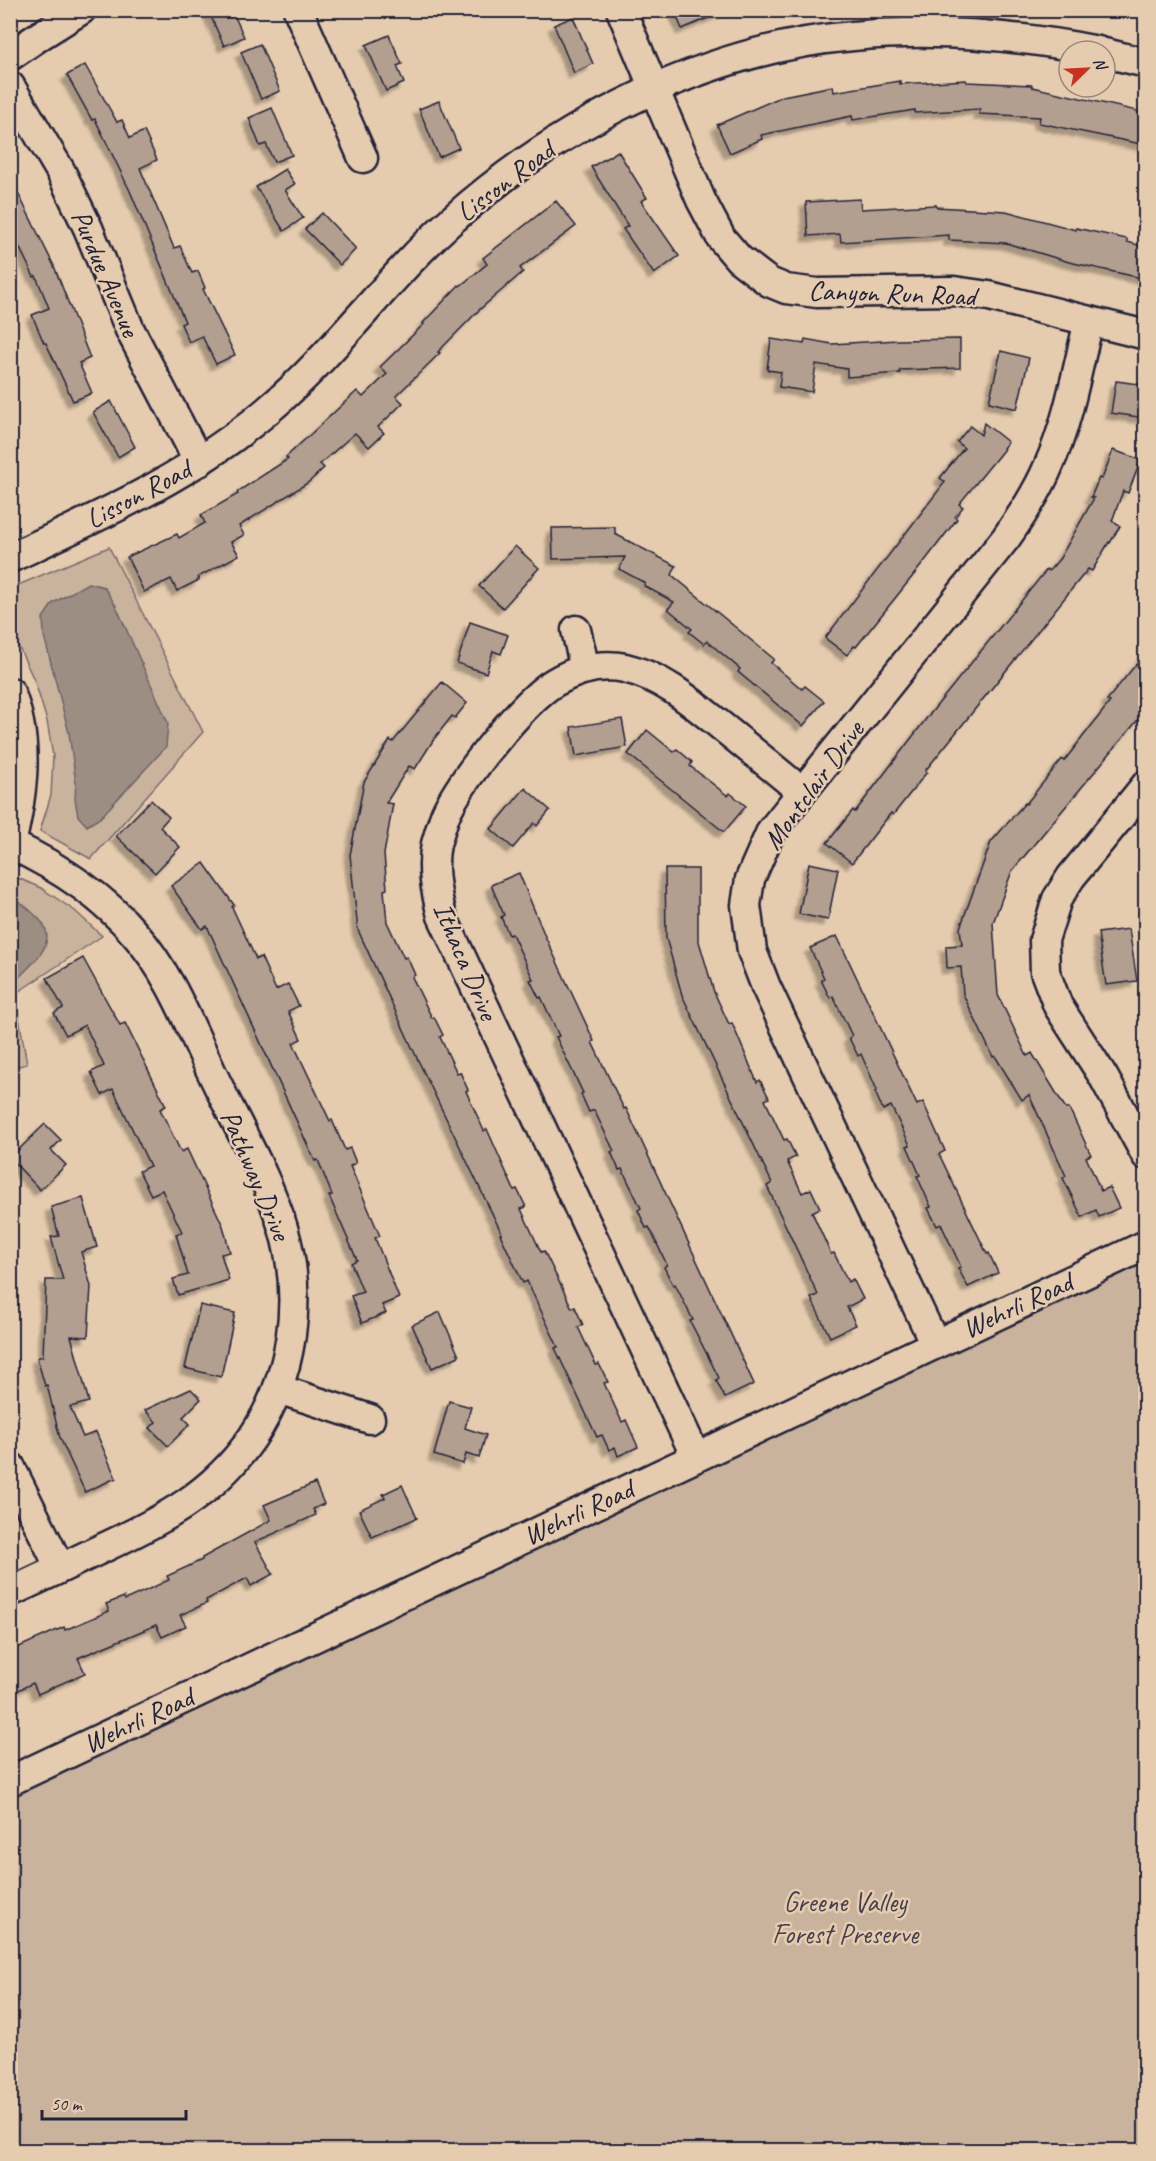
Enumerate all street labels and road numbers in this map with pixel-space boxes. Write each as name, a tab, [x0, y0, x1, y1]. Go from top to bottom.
street label: Lisson Road	[449, 130, 564, 229]
street label: Purdue Avenue	[64, 204, 149, 343]
street label: Canyon Run Road	[808, 273, 980, 314]
street label: Lisson Road	[80, 450, 200, 536]
street label: Montclair Drive	[755, 712, 873, 856]
street label: Ithaca Drive	[426, 897, 507, 1027]
street label: Pathway Drive	[213, 1105, 300, 1247]
street label: Wehrli Road	[956, 1263, 1081, 1346]
street label: Wehrli Road	[517, 1470, 642, 1553]
street label: Wehrli Road	[77, 1678, 202, 1761]

